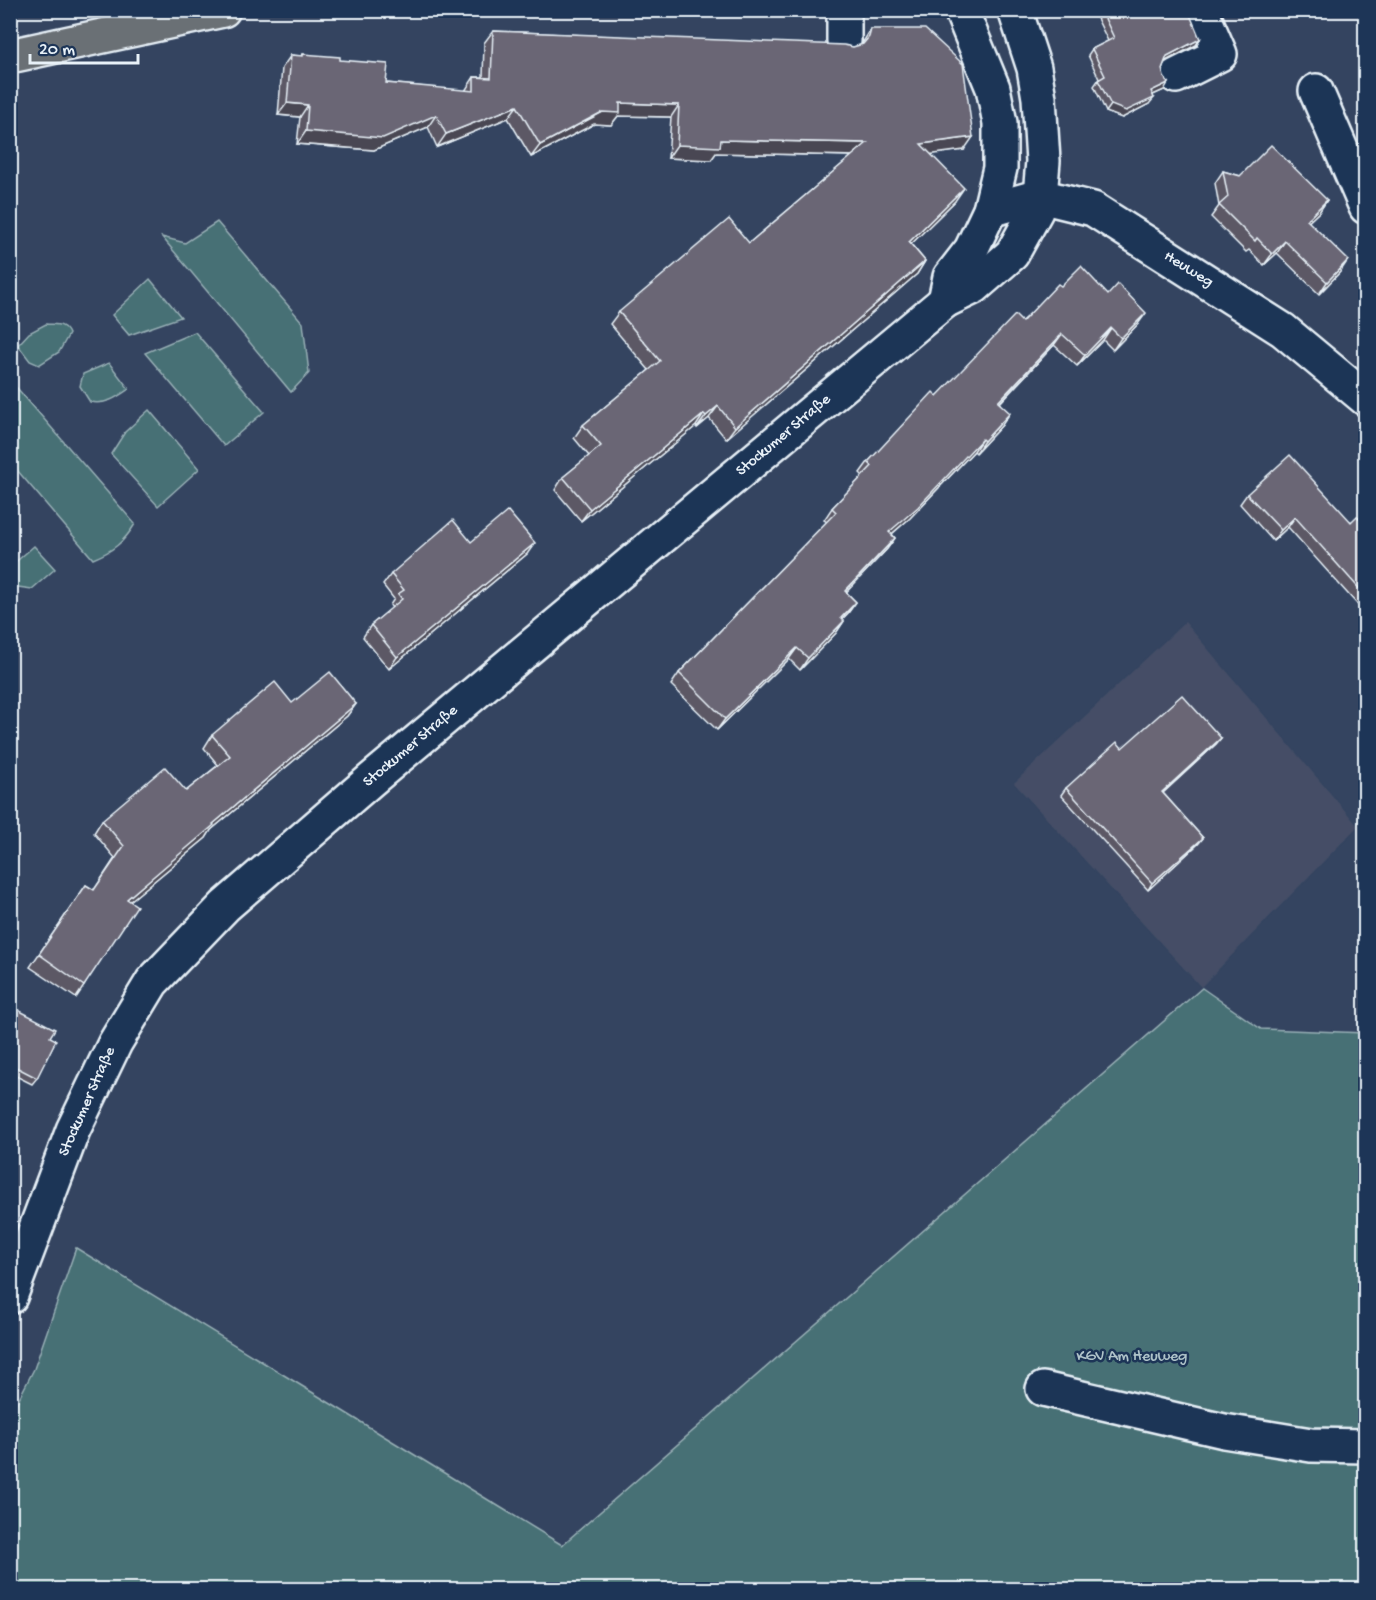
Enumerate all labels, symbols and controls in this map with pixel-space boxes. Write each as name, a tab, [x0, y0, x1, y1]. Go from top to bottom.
scale bar	[30, 27, 138, 65]
text: 20 m	[39, 40, 75, 61]
street label: Heuweg	[1160, 247, 1216, 293]
street label: Stockumer Straße	[733, 390, 836, 481]
street label: Stockumer Straße	[360, 701, 463, 792]
street label: Stockumer Straße	[55, 1044, 121, 1160]
park label: KGV Am Heuweg	[1077, 1348, 1187, 1367]

